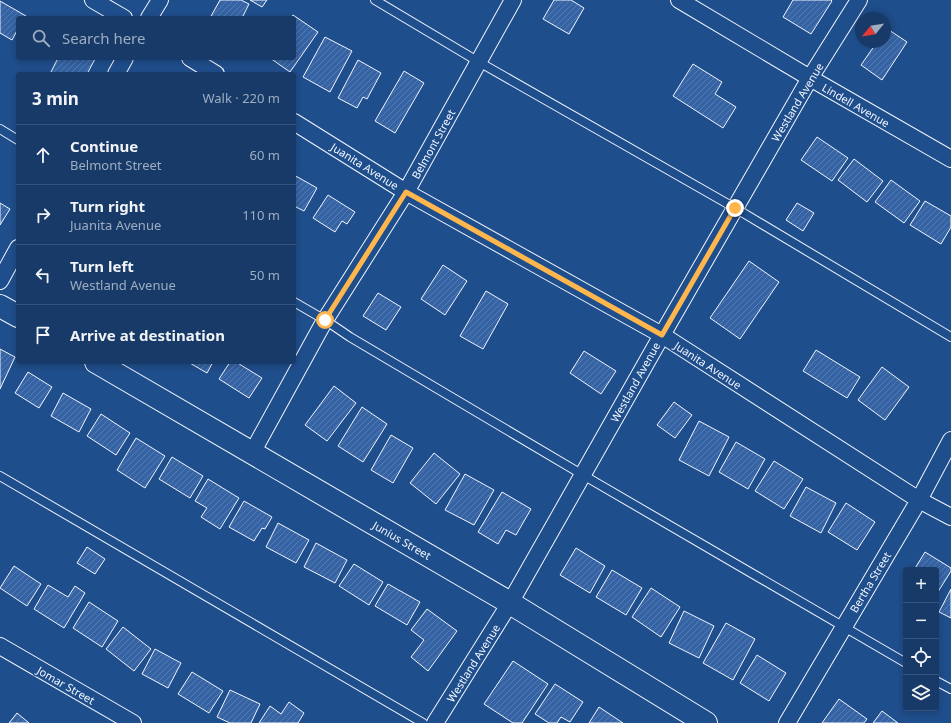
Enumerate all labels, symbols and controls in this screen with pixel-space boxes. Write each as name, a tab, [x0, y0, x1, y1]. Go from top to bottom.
north arrow	[855, 12, 891, 48]
search box	[16, 16, 296, 60]
icon: search	[30, 27, 52, 49]
text: Search here	[62, 28, 145, 48]
street label: Westland Avenue	[768, 60, 826, 144]
street label: Lindell Avenue	[820, 80, 892, 130]
text: 3 min	[32, 87, 79, 110]
text: Walk · 220 m	[202, 89, 280, 107]
street label: Belmont Street	[408, 106, 458, 182]
text: Continue	[70, 136, 138, 156]
street label: Juanita Avenue	[327, 139, 402, 193]
icon: ahead	[32, 144, 54, 166]
text: 60 m	[250, 146, 280, 164]
text: Belmont Street	[70, 156, 162, 174]
text: Turn right	[70, 196, 145, 216]
route end	[726, 199, 744, 217]
icon: right	[32, 204, 54, 226]
text: 110 m	[242, 206, 280, 224]
text: Juanita Avenue	[70, 216, 161, 234]
text: Turn left	[70, 256, 134, 276]
icon: left	[32, 264, 54, 286]
text: 50 m	[250, 266, 280, 284]
text: Westland Avenue	[70, 276, 176, 294]
route start	[316, 311, 334, 329]
icon: arrive	[32, 324, 54, 346]
text: Arrive at destination	[70, 325, 225, 345]
street label: Juanita Avenue	[671, 337, 744, 392]
street label: Westland Avenue	[607, 339, 663, 425]
street label: Junius Street	[369, 517, 434, 563]
street label: Bertha Street	[846, 549, 894, 615]
map controls	[903, 567, 939, 711]
button: +	[903, 567, 939, 603]
button: −	[903, 603, 939, 639]
street label: Westland Avenue	[443, 621, 503, 705]
button: locate	[903, 639, 939, 675]
street label: Jomar Street	[34, 662, 98, 708]
button: layers	[903, 675, 939, 711]

